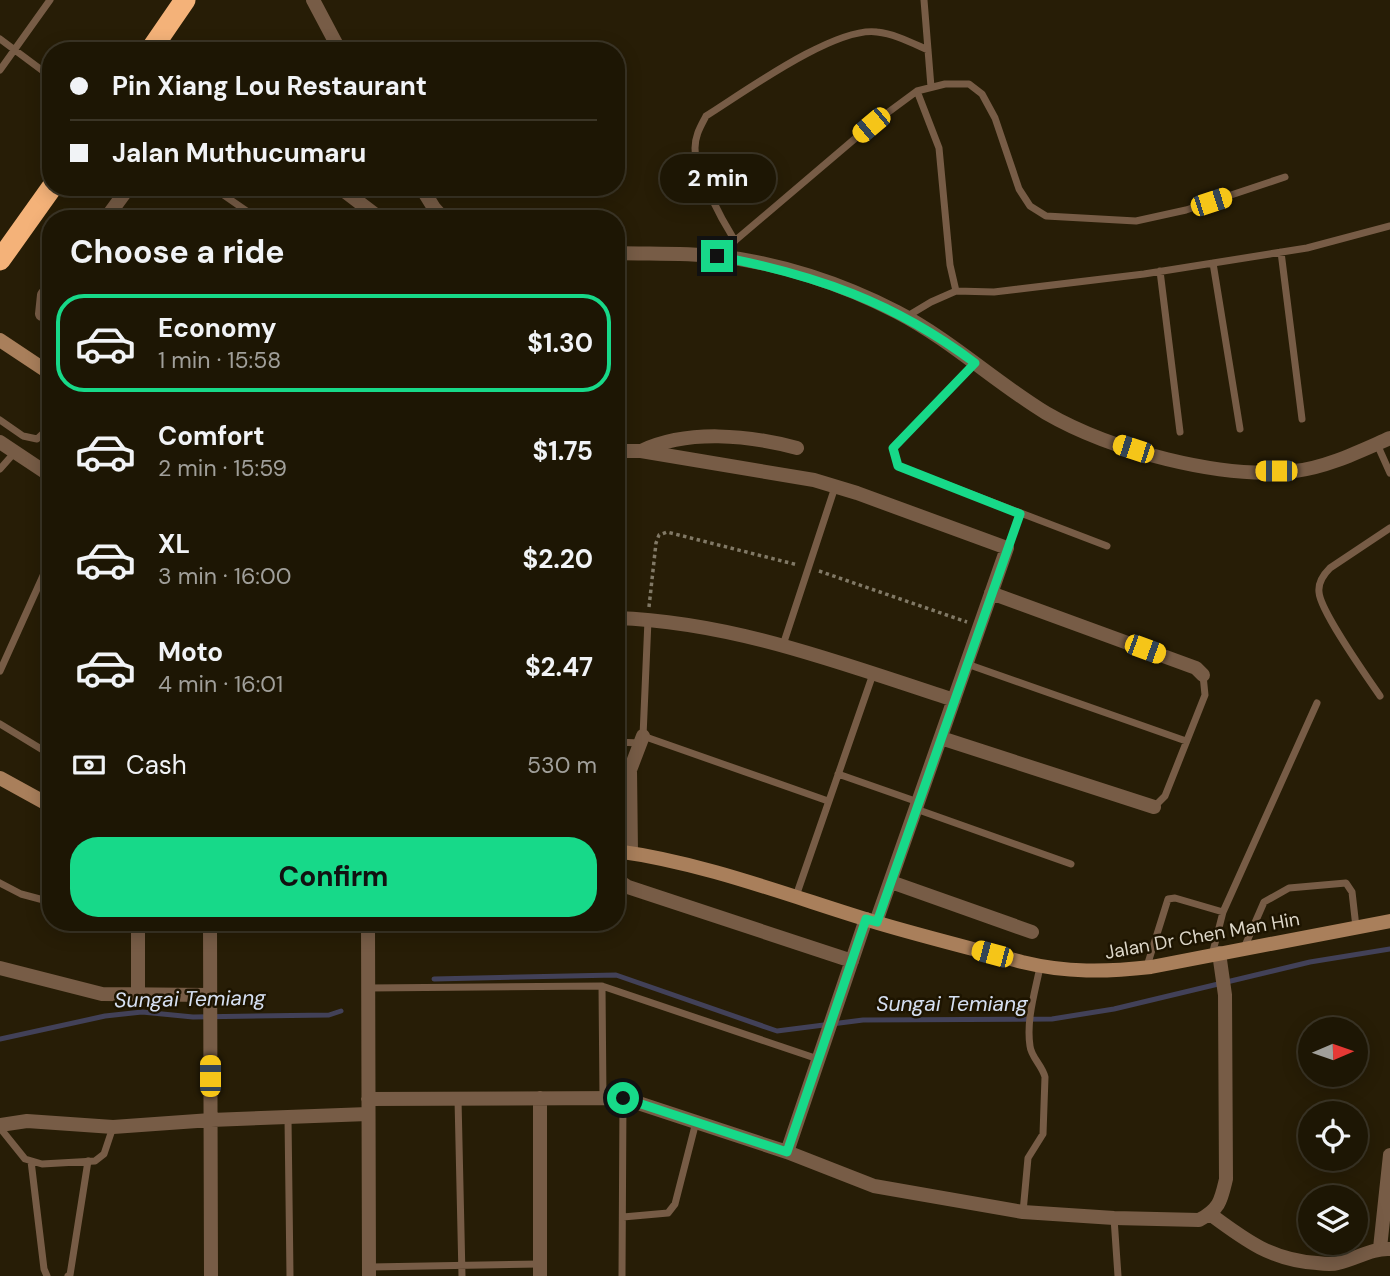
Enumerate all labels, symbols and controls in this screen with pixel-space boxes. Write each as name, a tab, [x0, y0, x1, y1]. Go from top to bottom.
text: Pin Xiang Lou Restaurant	[112, 69, 427, 103]
car	[849, 103, 894, 147]
text: Jalan Muthucumaru	[112, 136, 366, 170]
callout: 2 min	[659, 154, 775, 204]
text: 2 min	[688, 163, 748, 193]
car	[1188, 186, 1235, 218]
text: Choose a ride	[70, 231, 285, 273]
route end	[701, 240, 733, 272]
text: Economy	[158, 311, 276, 345]
icon: car	[74, 312, 137, 375]
text: $1.30	[527, 326, 593, 360]
text: 1 min · 15:58	[158, 345, 281, 375]
text: Comfort	[158, 419, 264, 453]
icon: car	[74, 420, 137, 483]
car	[1110, 433, 1157, 465]
text: $1.75	[533, 434, 593, 468]
text: 2 min · 15:59	[158, 453, 287, 483]
car	[1256, 461, 1298, 482]
text: XL	[158, 527, 190, 561]
icon: car	[74, 528, 137, 591]
text: $2.20	[523, 542, 593, 576]
text: 3 min · 16:00	[158, 561, 291, 591]
car	[1122, 632, 1169, 666]
text: Moto	[158, 635, 223, 669]
icon: car	[74, 636, 137, 699]
text: $2.47	[525, 650, 593, 684]
text: 4 min · 16:01	[158, 669, 283, 699]
icon: cash	[70, 746, 108, 784]
text: Cash	[126, 748, 187, 782]
text: 530 m	[527, 750, 597, 780]
button: Confirm	[70, 837, 597, 917]
street label: Jalan Dr Chen Man Hin	[1103, 906, 1302, 965]
car	[969, 938, 1016, 970]
water label: Sungai Temiang	[114, 984, 266, 1014]
water label: Sungai Temiang	[876, 990, 1028, 1018]
north arrow	[1298, 1017, 1368, 1087]
map controls	[1298, 1017, 1368, 1255]
car	[200, 1055, 221, 1097]
route start	[607, 1082, 639, 1114]
button: locate	[1298, 1101, 1368, 1171]
button: layers	[1298, 1185, 1368, 1255]

